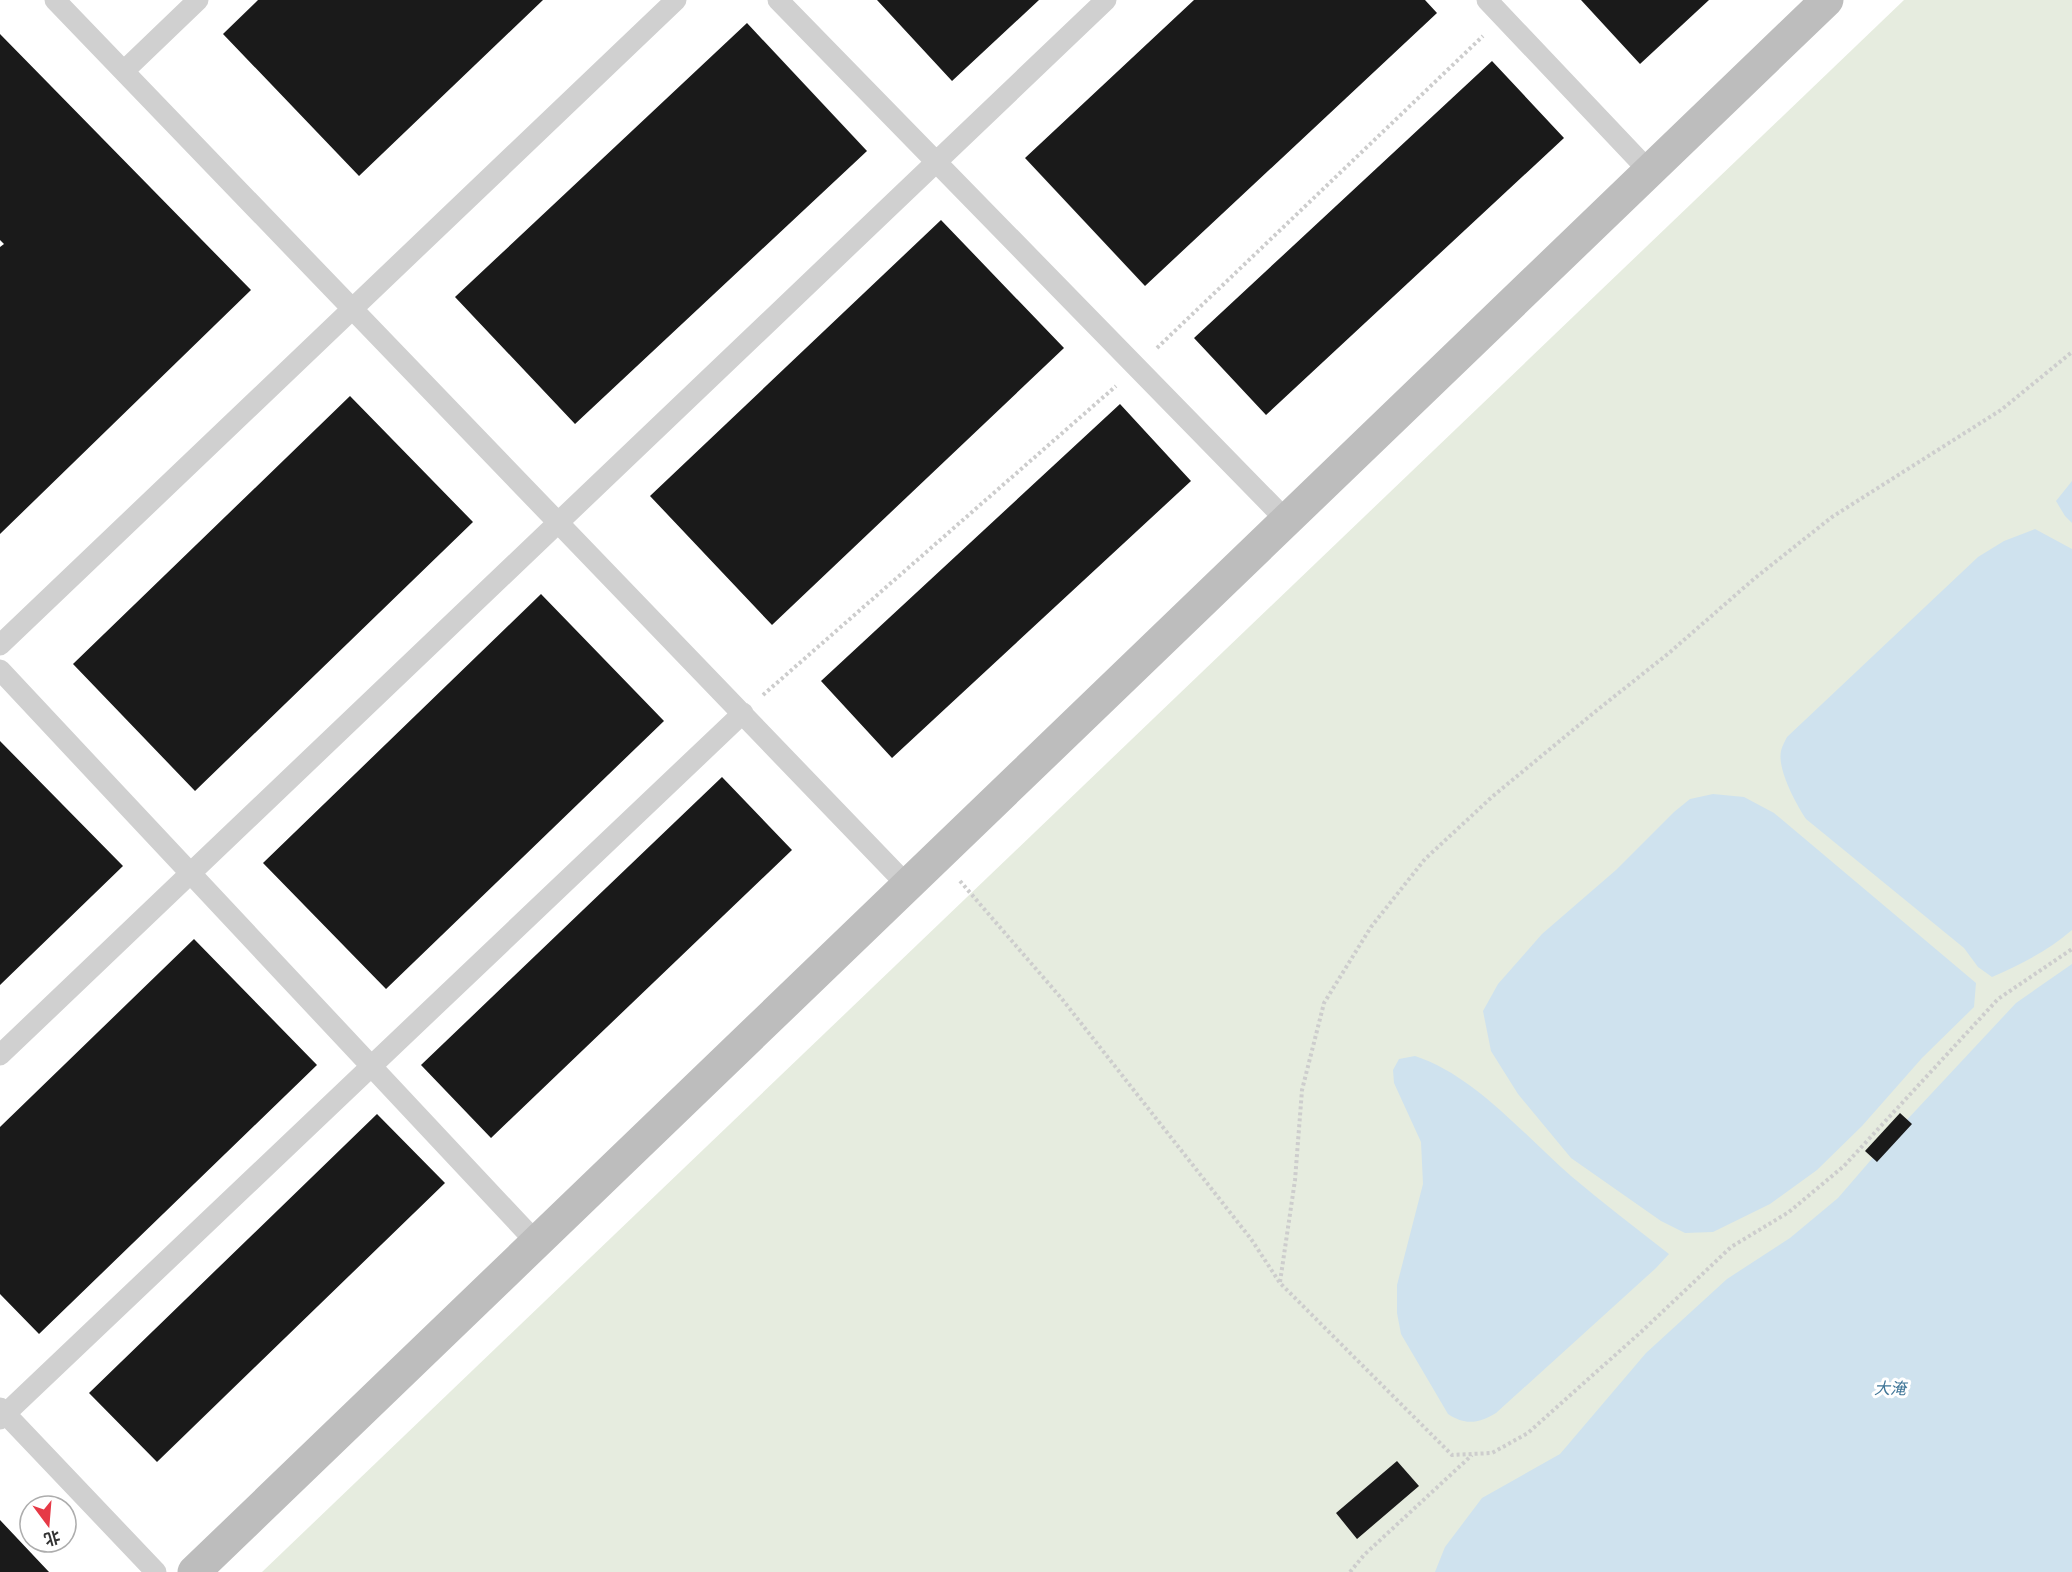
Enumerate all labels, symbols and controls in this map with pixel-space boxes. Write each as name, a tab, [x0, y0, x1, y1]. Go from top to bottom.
water label: 大淹	[1874, 1380, 1909, 1400]
north arrow	[18, 1494, 78, 1554]
text: 北	[41, 1525, 62, 1548]

